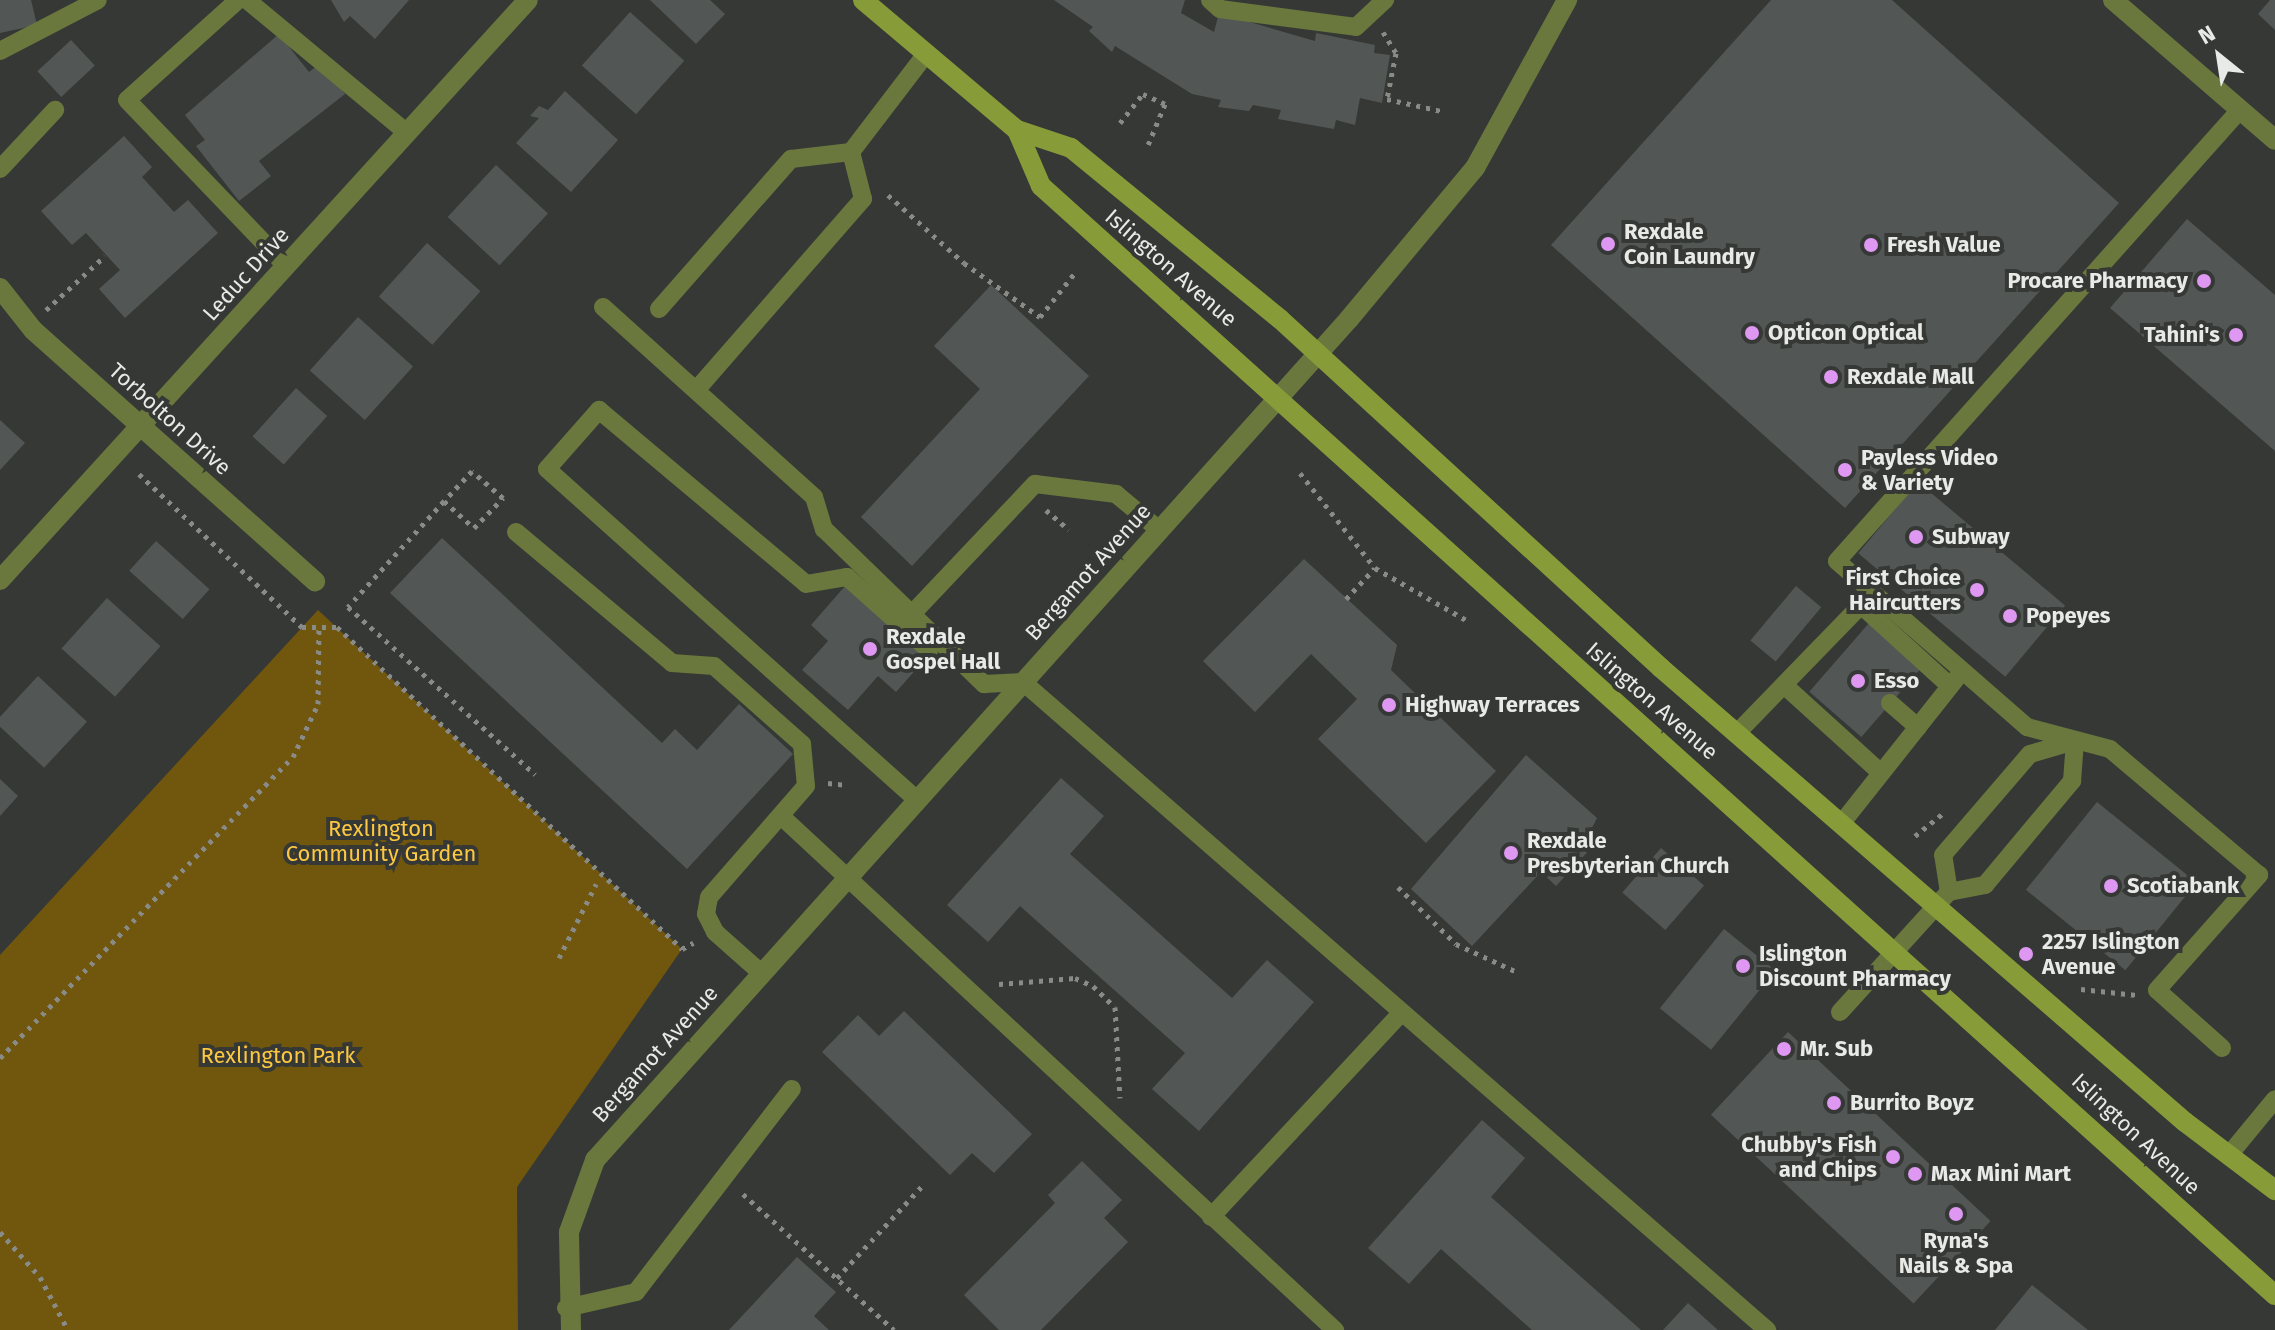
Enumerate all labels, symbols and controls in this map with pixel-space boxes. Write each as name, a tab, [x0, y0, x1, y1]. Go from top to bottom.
north arrow	[2179, 16, 2259, 96]
text: N	[2194, 19, 2220, 50]
street label: Islington Avenue	[1100, 204, 1242, 332]
place label: Rexdale Coin Laundry	[1624, 218, 1755, 270]
street label: Leduc Drive	[197, 222, 295, 326]
place label: Fresh Value	[1887, 232, 2001, 258]
marker: Rexdale Coin Laundry	[1599, 235, 1617, 253]
marker: Fresh Value	[1862, 236, 1880, 254]
place label: Procare Pharmacy	[2007, 268, 2188, 294]
marker: Procare Pharmacy	[2195, 272, 2213, 290]
place label: Opticon Optical	[1768, 320, 1924, 346]
place label: Tahini's	[2144, 322, 2220, 348]
marker: Opticon Optical	[1743, 324, 1761, 342]
marker: Tahini's	[2227, 326, 2245, 344]
street label: Torbolton Drive	[104, 357, 236, 481]
place label: Rexdale Mall	[1847, 364, 1974, 390]
marker: Rexdale Mall	[1822, 368, 1840, 386]
place label: Payless Video & Variety	[1861, 444, 1998, 496]
marker: Payless Video & Variety	[1836, 461, 1854, 479]
street label: Bergamot Avenue	[1020, 498, 1156, 646]
place label: Subway	[1932, 524, 2010, 550]
marker: Subway	[1907, 528, 1925, 546]
place label: First Choice Haircutters	[1845, 564, 1961, 616]
marker: First Choice Haircutters	[1968, 581, 1986, 599]
place label: Popeyes	[2026, 603, 2110, 629]
marker: Popeyes	[2001, 607, 2019, 625]
place label: Rexdale Gospel Hall	[886, 623, 1000, 674]
street label: Islington Avenue	[1581, 637, 1723, 765]
marker: Rexdale Gospel Hall	[861, 640, 879, 658]
place label: Esso	[1874, 668, 1919, 694]
marker: Esso	[1849, 672, 1867, 690]
place label: Highway Terraces	[1405, 692, 1580, 718]
marker: Highway Terraces	[1380, 696, 1398, 714]
park label: Rexlington Community Garden	[286, 815, 476, 866]
place label: Rexdale Presbyterian Church	[1527, 827, 1729, 878]
marker: Rexdale Presbyterian Church	[1502, 844, 1520, 862]
place label: Scotiabank	[2127, 873, 2239, 899]
marker: Scotiabank	[2102, 877, 2120, 895]
place label: 2257 Islington Avenue	[2042, 928, 2180, 980]
place label: Islington Discount Pharmacy	[1759, 940, 1951, 992]
marker: 2257 Islington Avenue	[2017, 945, 2035, 963]
marker: Islington Discount Pharmacy	[1734, 957, 1752, 975]
street label: Bergamot Avenue	[587, 980, 723, 1128]
place label: Mr. Sub	[1800, 1036, 1873, 1062]
marker: Mr. Sub	[1775, 1040, 1793, 1058]
park label: Rexlington Park	[201, 1043, 355, 1069]
street label: Islington Avenue	[2066, 1068, 2206, 1200]
place label: Burrito Boyz	[1850, 1090, 1974, 1116]
marker: Burrito Boyz	[1825, 1094, 1843, 1112]
place label: Chubby's Fish and Chips	[1741, 1131, 1877, 1182]
marker: Chubby's Fish and Chips	[1884, 1148, 1902, 1166]
place label: Max Mini Mart	[1931, 1161, 2071, 1187]
marker: Max Mini Mart	[1906, 1165, 1924, 1183]
marker: Ryna's Nails & Spa	[1947, 1205, 1965, 1223]
place label: Ryna's Nails & Spa	[1899, 1227, 2013, 1278]

